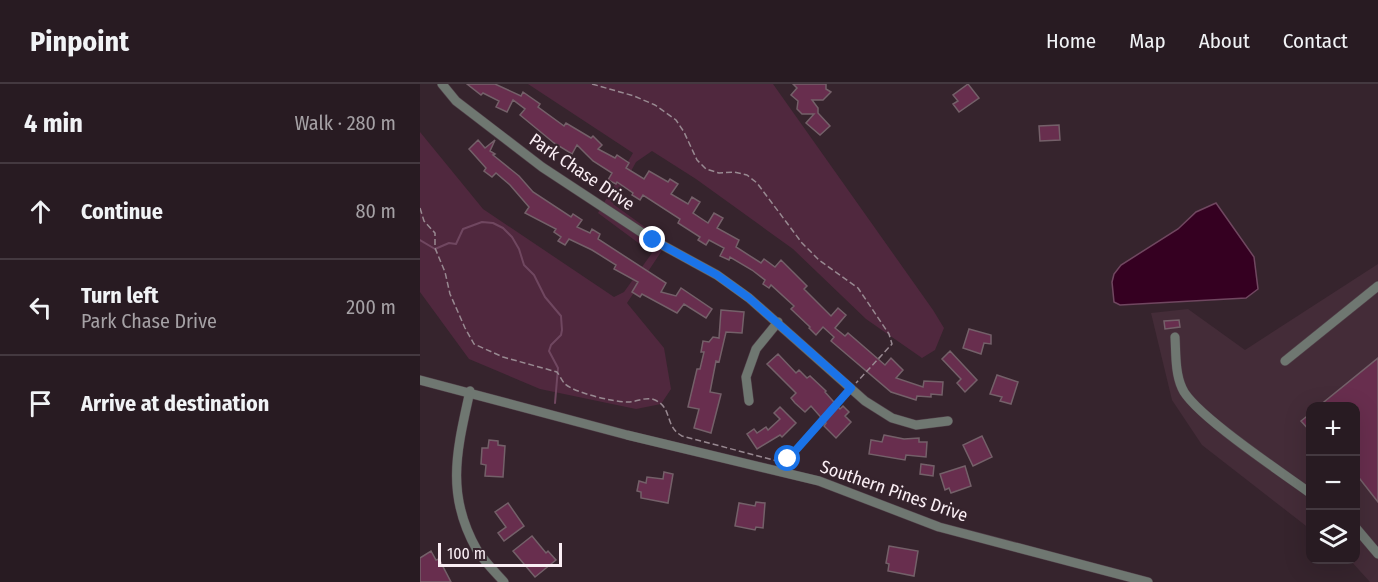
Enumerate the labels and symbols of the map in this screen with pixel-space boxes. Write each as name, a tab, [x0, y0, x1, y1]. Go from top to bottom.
street label: Park Chase Drive	[525, 129, 639, 215]
route end	[639, 226, 665, 252]
route start	[774, 445, 800, 471]
street label: Southern Pines Drive	[817, 455, 971, 527]
scale bar	[438, 540, 562, 568]

